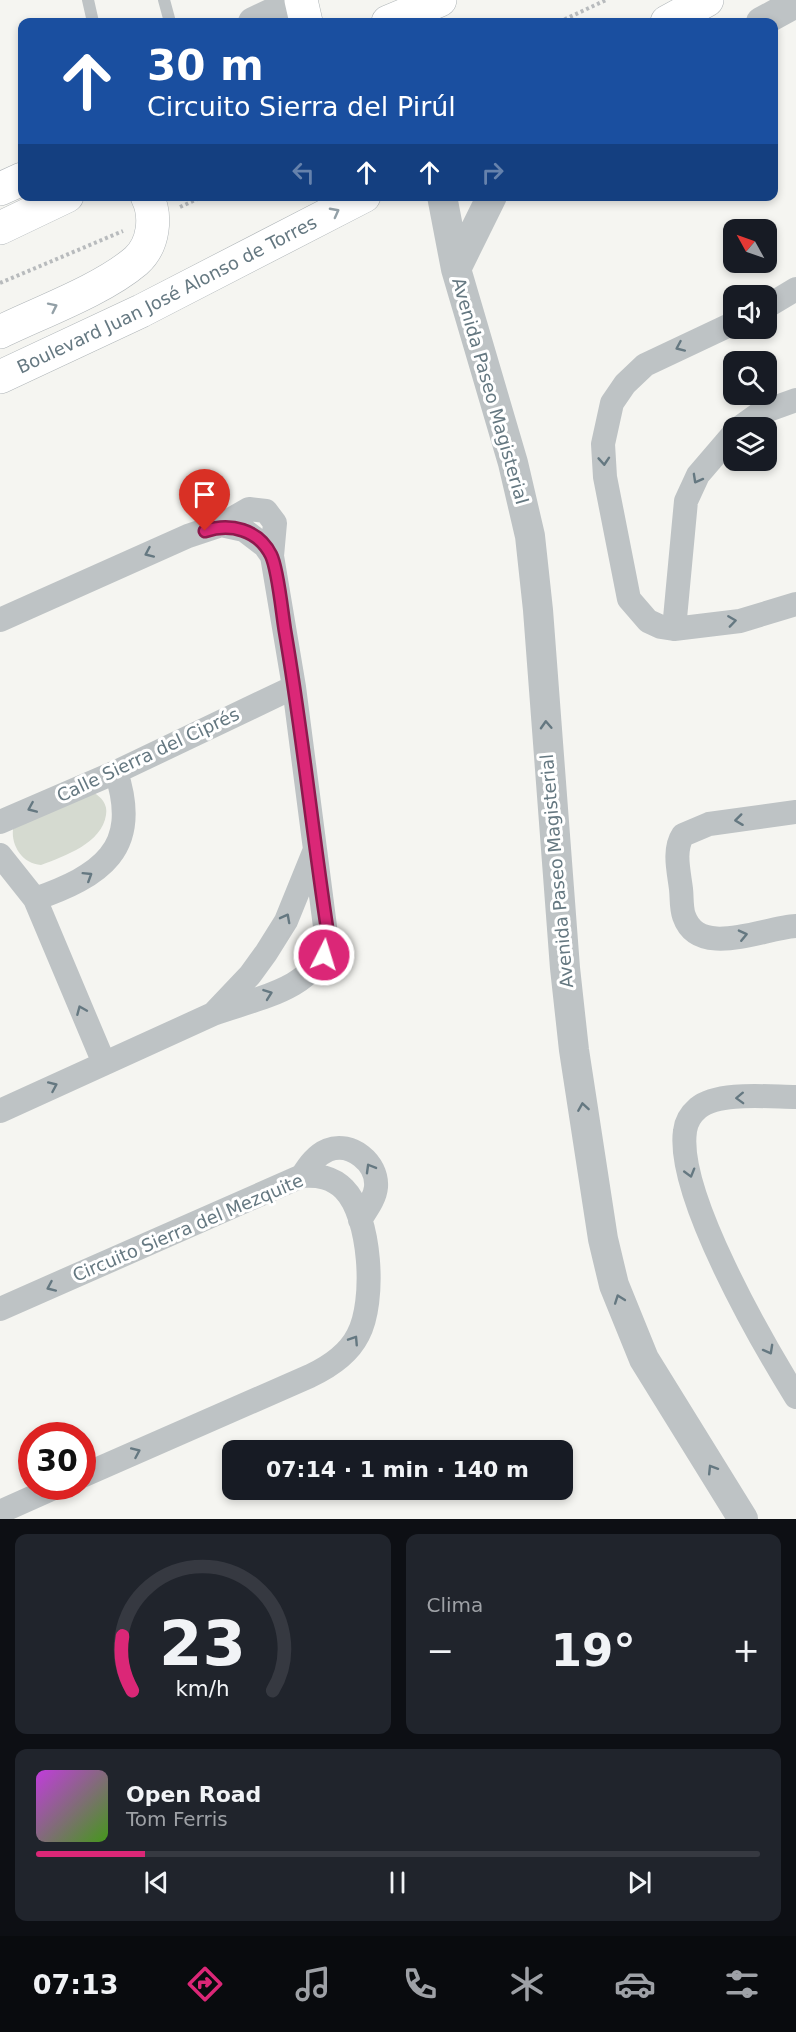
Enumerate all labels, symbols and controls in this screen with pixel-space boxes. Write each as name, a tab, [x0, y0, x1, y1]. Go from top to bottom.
text: 30 m	[147, 41, 264, 90]
icon: ahead	[48, 42, 126, 120]
text: Circuito Sierra del Pirúl	[147, 91, 456, 122]
icon: left	[287, 156, 320, 189]
icon: ahead	[350, 156, 383, 189]
icon: ahead	[413, 156, 446, 189]
icon: right	[476, 156, 509, 189]
one-way arrow	[329, 208, 339, 219]
street label: Boulevard Juan José Alonso de Torres	[13, 211, 320, 378]
north arrow	[723, 219, 777, 273]
map controls	[723, 219, 777, 471]
street label: Avenida Paseo Magisterial	[448, 275, 533, 507]
button: sound	[723, 285, 777, 339]
one-way arrow	[46, 302, 57, 314]
one-way arrow	[676, 340, 687, 352]
button: search	[723, 351, 777, 405]
button: layers	[723, 417, 777, 471]
one-way arrow	[598, 456, 611, 465]
pin	[179, 469, 230, 531]
one-way arrow	[693, 473, 704, 483]
icon: arrive	[188, 478, 221, 511]
one-way arrow	[144, 546, 155, 558]
one-way arrow	[727, 616, 737, 628]
street label: Calle Sierra del Ciprés	[53, 703, 242, 806]
one-way arrow	[539, 721, 552, 730]
street label: Avenida Paseo Magisterial	[536, 753, 577, 989]
one-way arrow	[27, 801, 38, 813]
one-way arrow	[734, 814, 743, 826]
one-way arrow	[82, 871, 92, 883]
one-way arrow	[279, 914, 290, 925]
position arrow	[292, 923, 356, 987]
one-way arrow	[738, 929, 748, 942]
one-way arrow	[262, 989, 273, 1001]
one-way arrow	[77, 1005, 89, 1016]
one-way arrow	[47, 1082, 58, 1094]
one-way arrow	[736, 1091, 745, 1104]
one-way arrow	[577, 1103, 590, 1113]
one-way arrow	[366, 1164, 377, 1174]
one-way arrow	[682, 1168, 695, 1178]
street label: Circuito Sierra del Mezquite	[69, 1169, 306, 1286]
one-way arrow	[46, 1279, 57, 1291]
one-way arrow	[614, 1294, 627, 1304]
one-way arrow	[347, 1336, 358, 1347]
one-way arrow	[762, 1344, 773, 1354]
speed limit sign: 30	[18, 1422, 96, 1500]
one-way arrow	[130, 1447, 141, 1459]
text: 07:14 · 1 min · 140 m	[266, 1457, 529, 1482]
one-way arrow	[708, 1465, 719, 1476]
text: Clima	[427, 1593, 483, 1617]
text: 23	[159, 1607, 246, 1680]
text: 19°	[551, 1624, 636, 1677]
text: −	[427, 1631, 454, 1670]
text: +	[732, 1631, 760, 1670]
text: km/h	[176, 1676, 230, 1701]
text: Open Road	[126, 1782, 261, 1807]
text: Tom Ferris	[126, 1807, 228, 1831]
icon: previous	[140, 1866, 173, 1899]
icon: pause	[381, 1866, 414, 1899]
icon: next	[623, 1866, 656, 1899]
icon: directions	[184, 1963, 226, 2005]
icon: music	[292, 1963, 334, 2005]
icon: phone	[399, 1963, 441, 2005]
icon: climate	[506, 1963, 548, 2005]
icon: car	[614, 1963, 656, 2005]
icon: filters	[721, 1963, 763, 2005]
text: 07:13	[33, 1969, 119, 2000]

